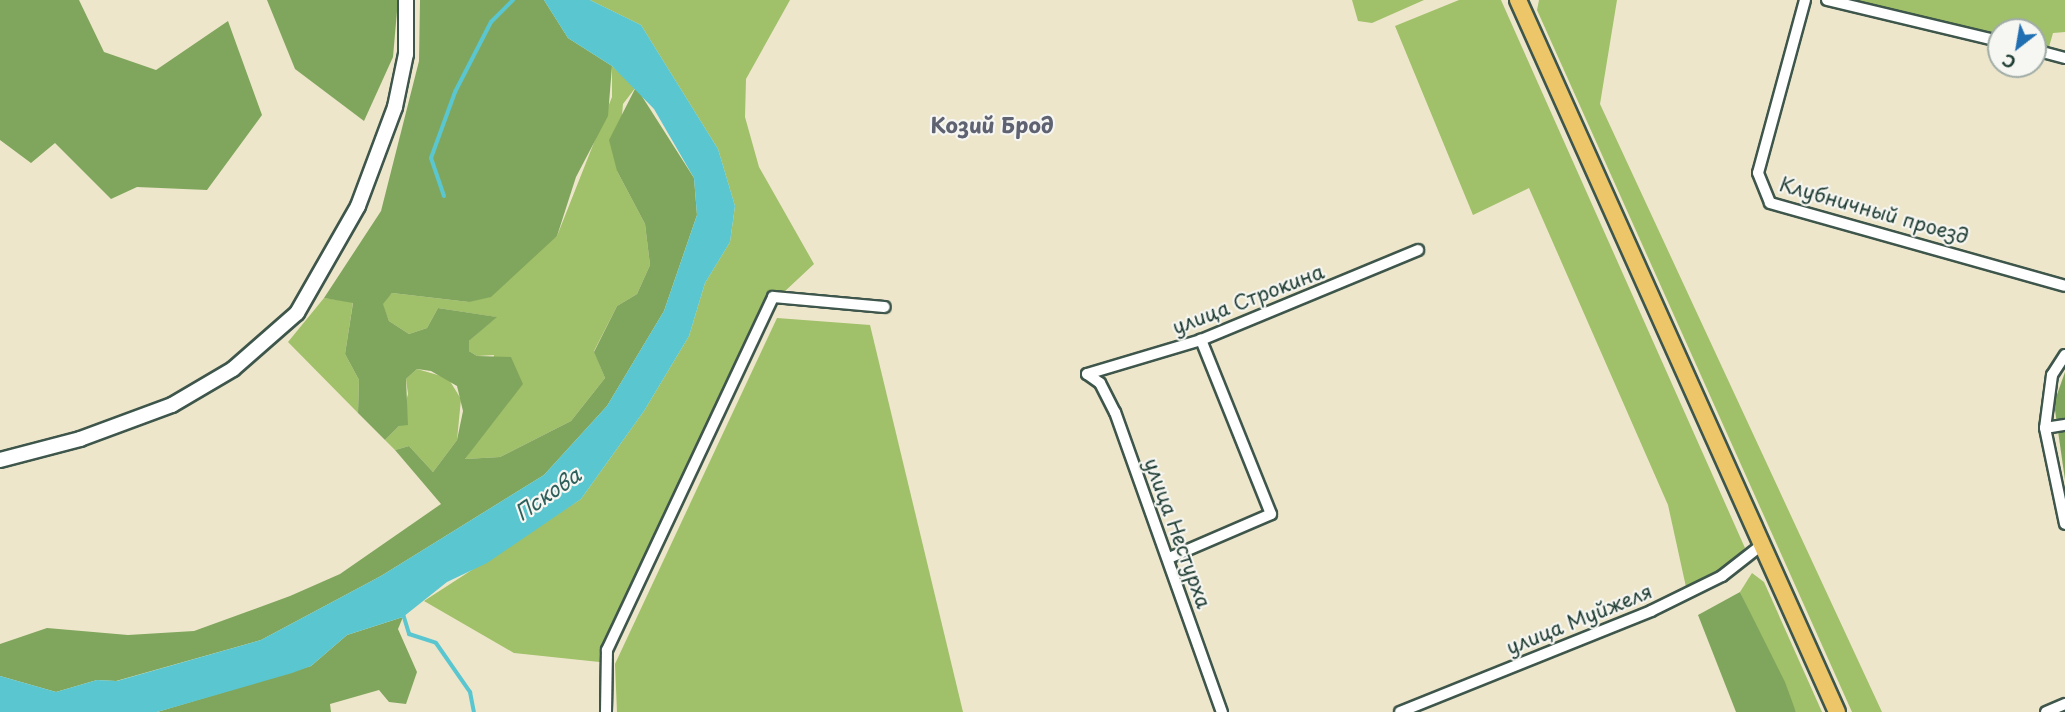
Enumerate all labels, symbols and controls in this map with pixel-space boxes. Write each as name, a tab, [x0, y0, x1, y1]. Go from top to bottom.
north arrow	[1987, 18, 2047, 78]
text: С	[1997, 48, 2020, 75]
district label: Козий Брод	[930, 111, 1054, 137]
street label: Клубничный проезд	[1777, 172, 1971, 248]
street label: улица Строкина	[1168, 259, 1328, 339]
street label: улица Нестурха	[1140, 454, 1216, 612]
water label: Пскова	[509, 461, 585, 525]
street label: улица Муйжеля	[1502, 579, 1656, 659]

